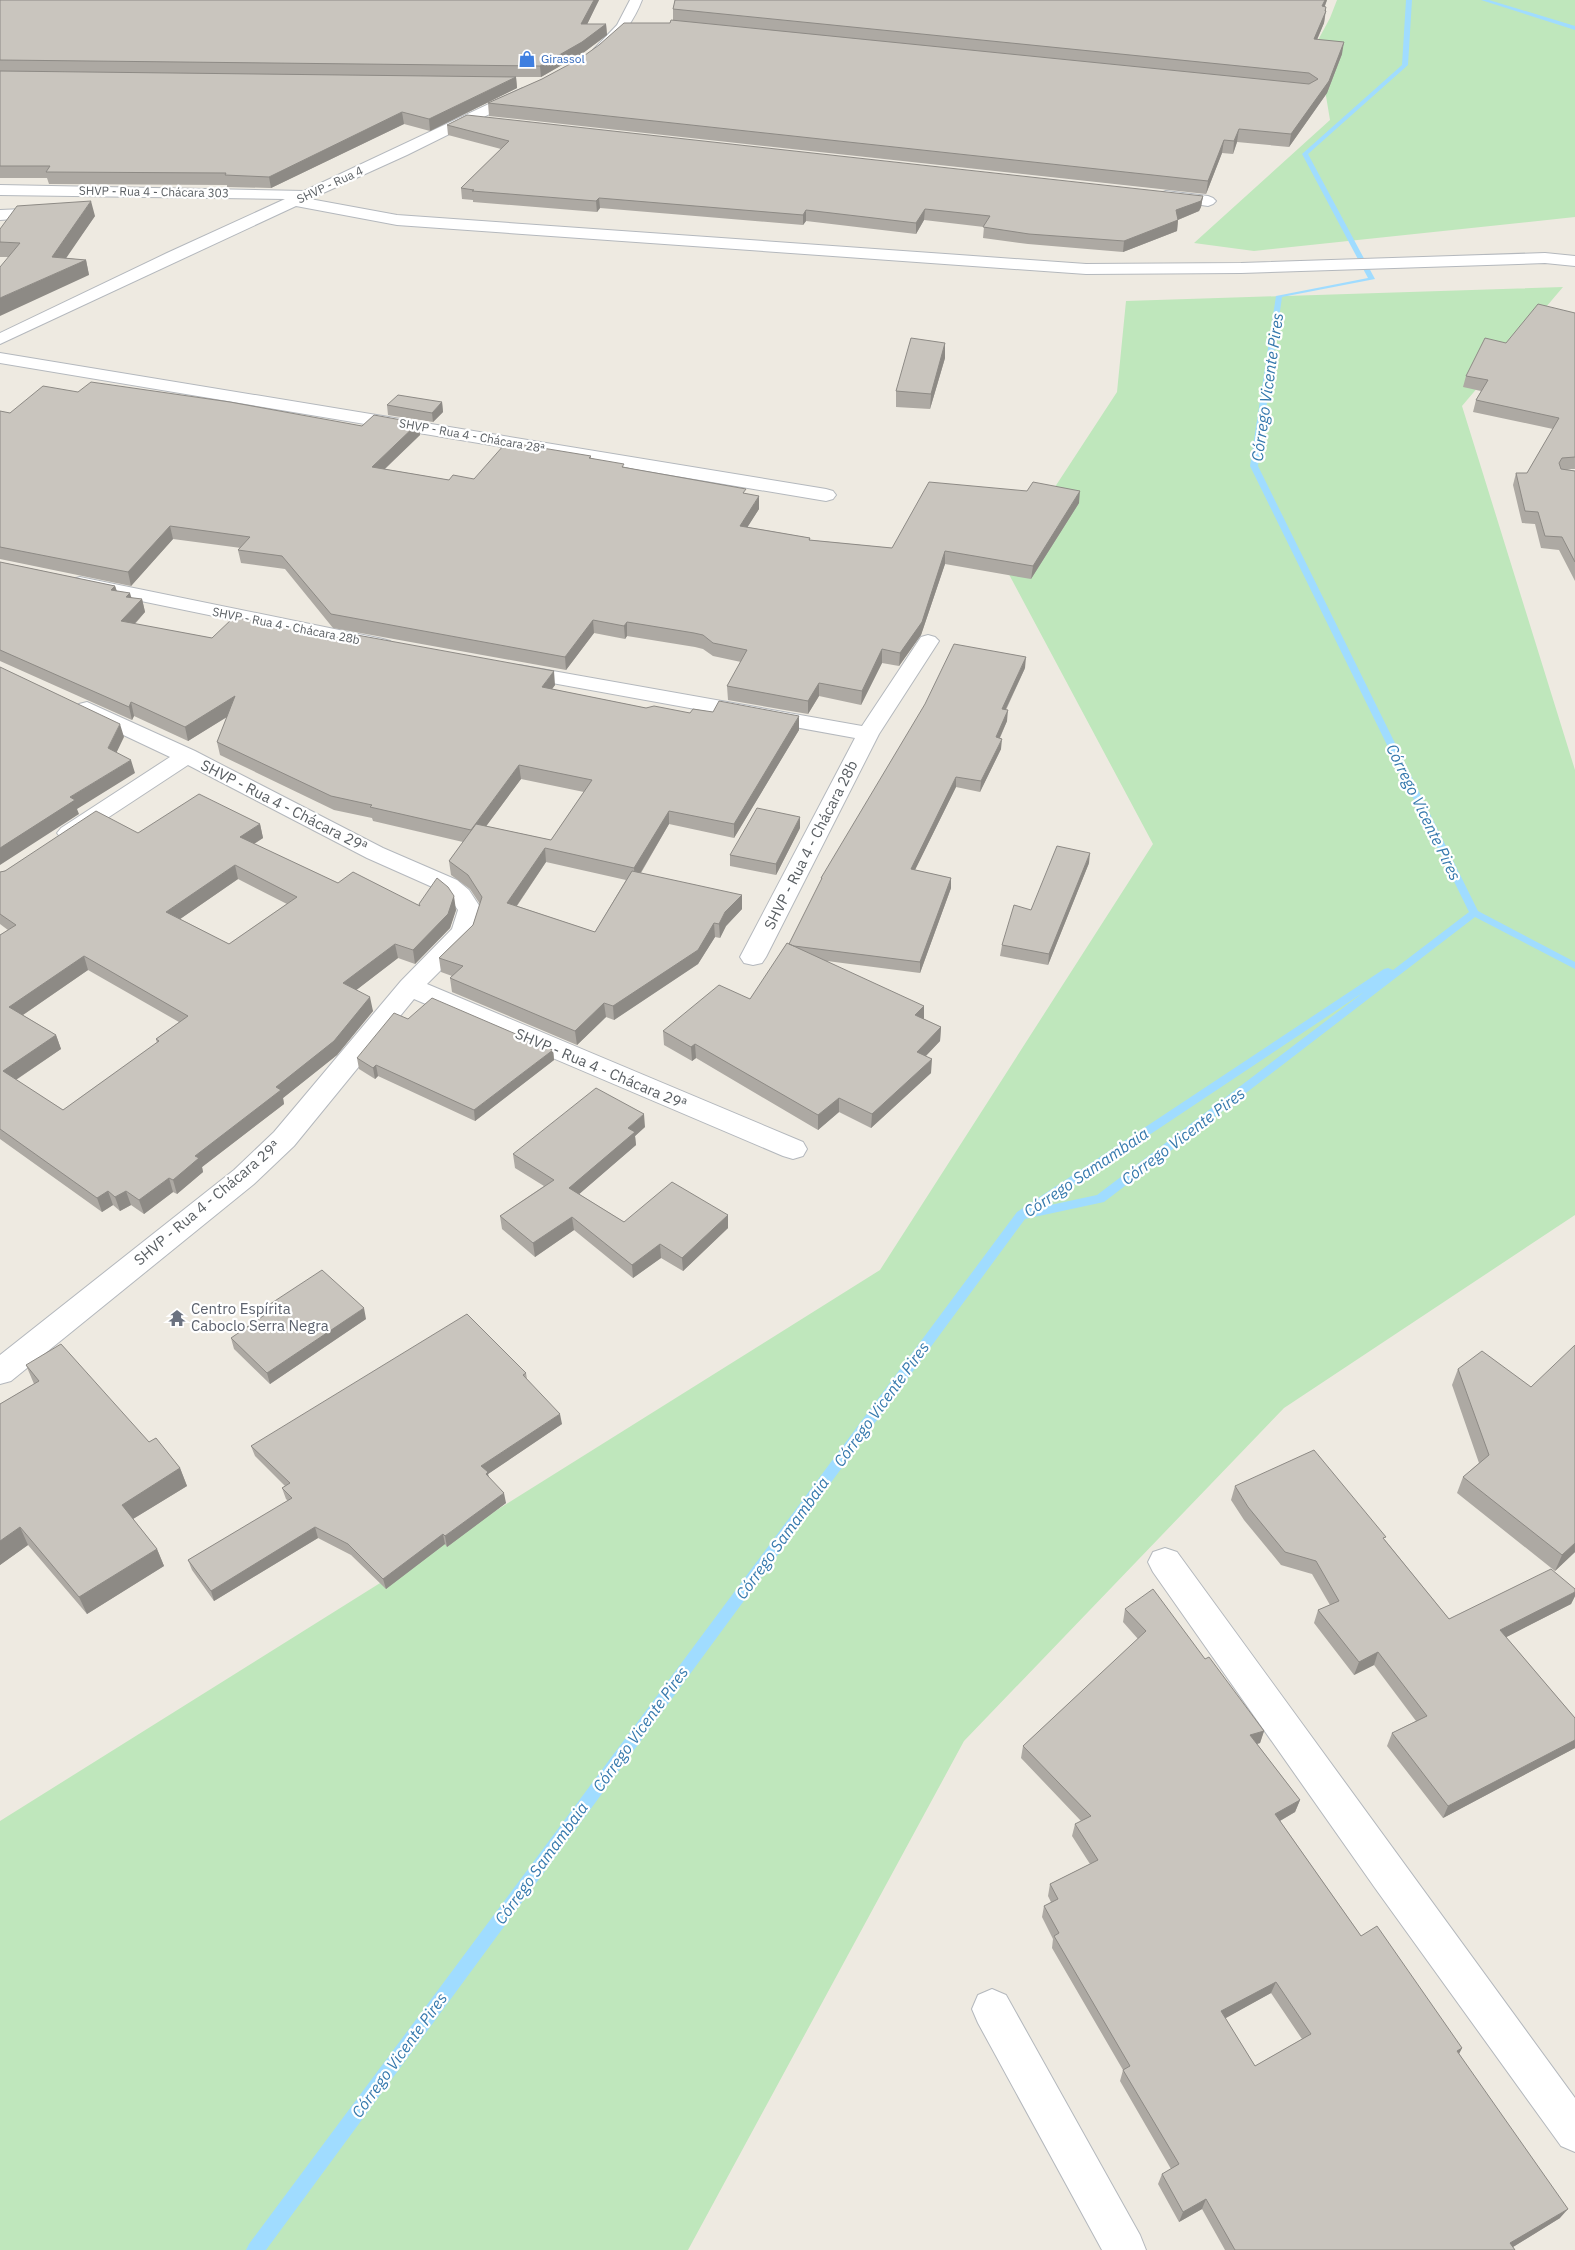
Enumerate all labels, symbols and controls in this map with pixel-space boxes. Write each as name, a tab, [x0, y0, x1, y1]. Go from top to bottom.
shop icon: Girassol	[517, 49, 537, 69]
place label: Girassol	[541, 51, 585, 66]
street label: SHVP - Rua 4	[294, 163, 365, 206]
street label: SHVP - Rua 4 - Chácara 303	[79, 183, 229, 200]
water label: Córrego Vicente Pires	[1247, 312, 1287, 462]
street label: SHVP - Rua 4 - Chácara 28ª	[398, 415, 546, 456]
street label: SHVP - Rua 4 - Chácara 28b	[211, 604, 361, 647]
water label: Córrego Vicente Pires	[1382, 740, 1466, 884]
street label: SHVP - Rua 4 - Chácara 29ª	[198, 755, 371, 856]
street label: SHVP - Rua 4 - Chácara 28b	[760, 757, 862, 933]
street label: SHVP - Rua 4 - Chácara 29ª	[512, 1024, 690, 1113]
water label: Córrego Vicente Pires	[1117, 1083, 1249, 1189]
water label: Córrego Samambaia	[1020, 1123, 1152, 1221]
street label: SHVP - Rua 4 - Chácara 29ª	[130, 1136, 284, 1269]
place label: Centro Espírita Caboclo Serra Negra	[191, 1299, 329, 1335]
temple icon: Centro Espírita Caboclo Serra Negra	[167, 1308, 187, 1328]
water label: Córrego Vicente Pires	[829, 1338, 933, 1470]
water label: Córrego Samambaia	[731, 1473, 833, 1603]
water label: Córrego Vicente Pires	[588, 1663, 692, 1795]
water label: Córrego Samambaia	[490, 1798, 592, 1928]
water label: Córrego Vicente Pires	[347, 1989, 451, 2121]

